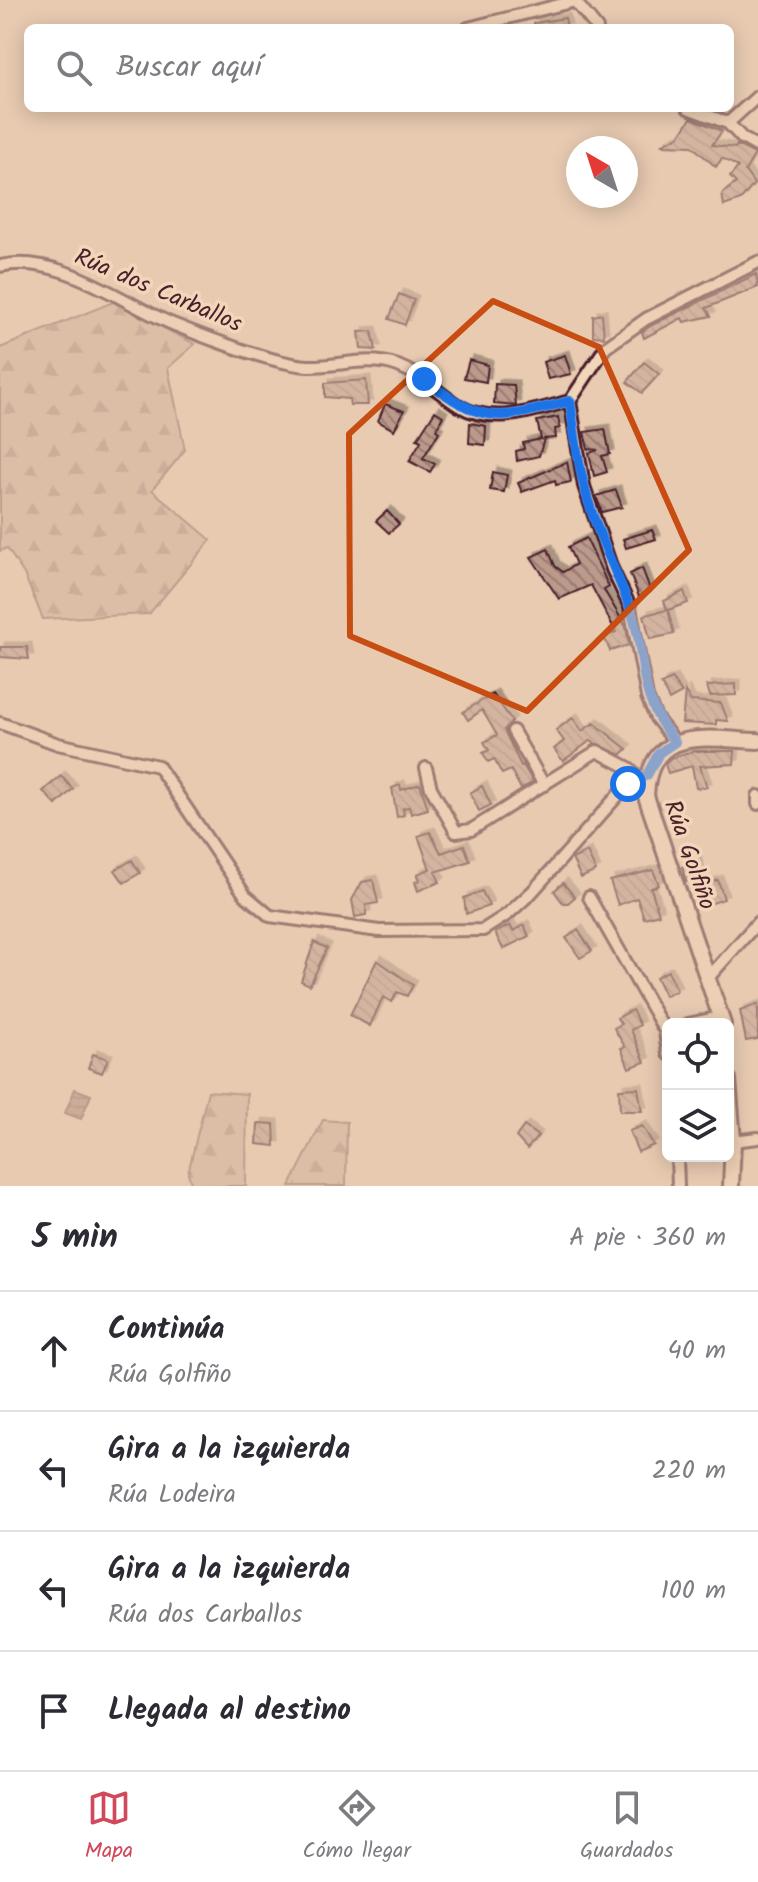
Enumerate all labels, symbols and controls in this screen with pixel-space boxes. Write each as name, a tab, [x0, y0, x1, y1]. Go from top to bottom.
search box	[24, 24, 734, 112]
text: Buscar aquí	[116, 44, 262, 92]
icon: search	[52, 46, 96, 90]
north arrow	[566, 136, 638, 208]
street label: Rúa dos Carballos	[68, 238, 248, 344]
route end	[406, 361, 442, 397]
route start	[610, 766, 646, 802]
street label: Rúa Golfiño	[652, 795, 726, 915]
map controls	[662, 1018, 734, 1162]
button: locate	[662, 1018, 734, 1090]
button: layers	[662, 1090, 734, 1162]
text: 5 min	[32, 1211, 118, 1265]
text: A pie · 360 m	[569, 1217, 726, 1259]
text: Continúa	[108, 1306, 224, 1354]
icon: ahead	[32, 1329, 76, 1373]
text: 40 m	[668, 1330, 726, 1372]
text: Rúa Golfiño	[108, 1354, 232, 1396]
text: Gira a la izquierda	[108, 1426, 350, 1474]
icon: left	[32, 1449, 76, 1493]
text: 220 m	[652, 1450, 726, 1492]
text: Rúa Lodeira	[108, 1474, 236, 1516]
text: Gira a la izquierda	[108, 1546, 350, 1594]
icon: left	[32, 1569, 76, 1613]
text: 100 m	[661, 1570, 726, 1612]
text: Rúa dos Carballos	[108, 1594, 302, 1636]
text: Llegada al destino	[108, 1687, 351, 1735]
icon: arrive	[32, 1689, 76, 1733]
tab: Mapa	[85, 1786, 133, 1869]
tab: Cómo llegar	[303, 1786, 411, 1869]
tab: Guardados	[580, 1786, 673, 1869]

